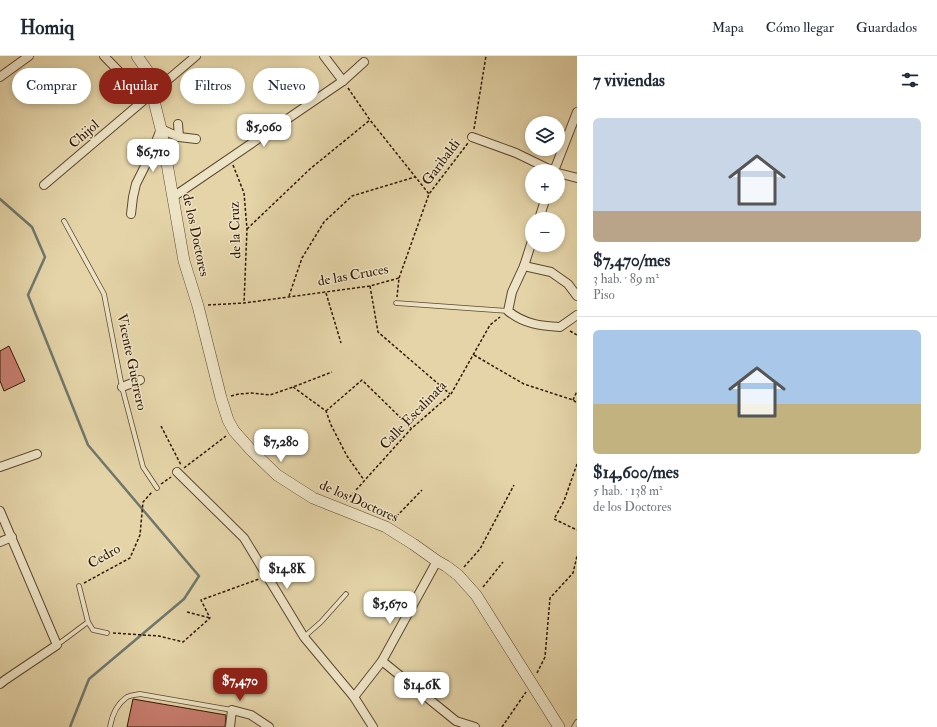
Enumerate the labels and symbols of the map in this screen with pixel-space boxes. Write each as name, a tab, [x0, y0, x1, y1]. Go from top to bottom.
pin: $5,060	[231, 114, 297, 148]
street label: Chijol	[65, 116, 103, 152]
street label: Garibaldi	[418, 135, 464, 188]
pin: $6,710	[120, 139, 186, 173]
street label: de los Doctores	[179, 192, 213, 278]
street label: de la Cruz	[225, 201, 244, 259]
street label: de las Cruces	[316, 260, 390, 290]
street label: Vicente Guerrero	[113, 312, 151, 412]
street label: Calle Escalinata	[376, 377, 450, 453]
pin: $7,280	[248, 429, 314, 463]
street label: de los Doctores	[317, 476, 401, 526]
street label: Cedro	[85, 540, 124, 572]
pin: $14.8K	[254, 556, 320, 590]
pin: $5,670	[357, 591, 423, 625]
pin: $7,470	[207, 668, 273, 702]
pin: $14.6K	[389, 672, 455, 706]

